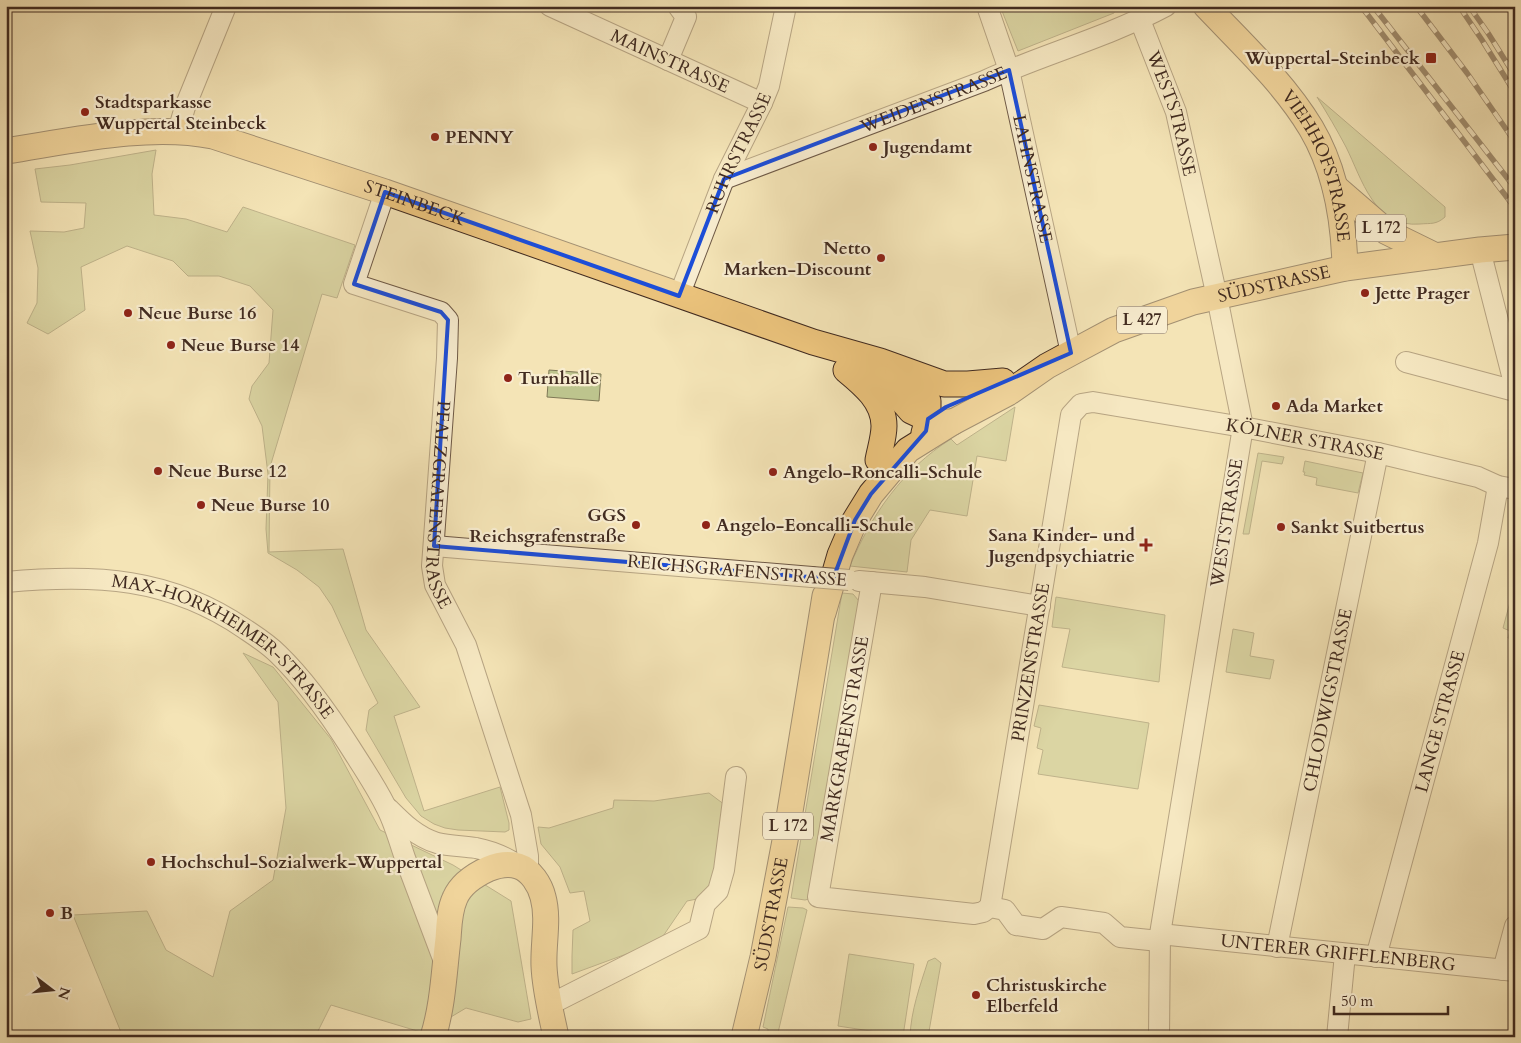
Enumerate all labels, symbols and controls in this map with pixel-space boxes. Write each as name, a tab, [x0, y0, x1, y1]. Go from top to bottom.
street label: MAINSTRASSE	[607, 23, 733, 99]
street label: WESTSTRASSE	[1140, 46, 1202, 178]
place label: Wuppertal-Steinbeck	[1244, 46, 1421, 71]
marker: Wuppertal-Steinbeck	[1424, 51, 1438, 65]
street label: WEIDENSTRASSE	[856, 60, 1011, 139]
street label: VIEHHOFSTRASSE	[1276, 84, 1356, 243]
street label: RUHRSTRASSE	[699, 89, 778, 217]
place label: Stadtsparkasse Wuppertal Steinbeck	[94, 90, 267, 136]
marker: Stadtsparkasse Wuppertal Steinbeck	[79, 106, 91, 118]
street label: LAHNSTRASSE	[1007, 112, 1059, 245]
place label: PENNY	[445, 125, 514, 150]
marker: PENNY	[429, 131, 441, 143]
place label: Jugendamt	[880, 135, 972, 160]
marker: Jugendamt	[867, 141, 879, 153]
street label: STEINBECK	[361, 174, 469, 232]
road number: L 172	[1356, 214, 1406, 242]
place label: Netto Marken-Discount	[724, 236, 872, 282]
marker: Netto Marken-Discount	[875, 252, 887, 264]
street label: SÜDSTRASSE	[1215, 259, 1333, 309]
place label: Jette Prager	[1372, 281, 1471, 306]
marker: Jette Prager	[1359, 287, 1371, 299]
place label: Neue Burse 16	[138, 301, 256, 326]
road number: L 427	[1117, 306, 1167, 334]
marker: Neue Burse 16	[122, 307, 134, 319]
place label: Neue Burse 14	[181, 333, 299, 358]
marker: Neue Burse 14	[165, 339, 177, 351]
place label: Turnhalle	[518, 366, 599, 391]
marker: Turnhalle	[502, 372, 514, 384]
place label: Ada Market	[1286, 394, 1383, 419]
street label: PFALZGRAFENSTRASSE	[419, 400, 458, 613]
marker: Ada Market	[1270, 400, 1282, 412]
street label: KÖLNER STRASSE	[1224, 412, 1387, 467]
street label: WESTSTRASSE	[1204, 457, 1250, 590]
place label: Neue Burse 12	[168, 459, 286, 484]
place label: Angelo-Roncalli-Schule	[783, 460, 982, 485]
marker: Neue Burse 12	[152, 465, 164, 477]
marker: Angelo-Roncalli-Schule	[767, 466, 779, 478]
place label: Neue Burse 10	[211, 493, 329, 518]
marker: Neue Burse 10	[195, 499, 207, 511]
place label: GGS Reichsgrafenstraße	[469, 503, 626, 549]
place label: Angelo-Eoncalli-Schule	[716, 513, 914, 538]
place label: Sankt Suitbertus	[1291, 515, 1424, 540]
marker: GGS Reichsgrafenstraße	[630, 519, 642, 531]
marker: Angelo-Eoncalli-Schule	[700, 519, 712, 531]
marker: Sankt Suitbertus	[1275, 521, 1287, 533]
place label: Sana Kinder- und Jugendpsychiatrie	[985, 523, 1136, 569]
marker: Sana Kinder- und Jugendpsychiatrie	[1139, 538, 1153, 552]
street label: REICHSGRAFENSTRASSE	[626, 549, 848, 593]
street label: MAX-HORKHEIMER-STRASSE	[110, 568, 340, 724]
street label: PRINZENSTRASSE	[1005, 581, 1056, 744]
street label: CHLODWIGSTRASSE	[1297, 606, 1358, 794]
street label: MARKGRAFENSTRASSE	[815, 634, 875, 844]
street label: LANGE STRASSE	[1409, 648, 1471, 795]
road number: L 172	[763, 812, 813, 839]
place label: Hochschul-Sozialwerk-Wuppertal	[161, 850, 442, 875]
street label: SÜDSTRASSE	[748, 855, 794, 973]
marker: Hochschul-Sozialwerk-Wuppertal	[145, 856, 157, 868]
place label: B	[60, 901, 73, 926]
marker: B	[44, 907, 56, 919]
street label: UNTERER GRIFFLENBERG	[1219, 928, 1457, 977]
north arrow	[28, 966, 78, 1016]
place label: Christuskirche Elberfeld	[986, 973, 1107, 1019]
scale bar	[1334, 983, 1447, 1015]
text: N	[53, 985, 75, 1002]
marker: Christuskirche Elberfeld	[970, 989, 982, 1001]
text: 50 m	[1341, 991, 1373, 1011]

